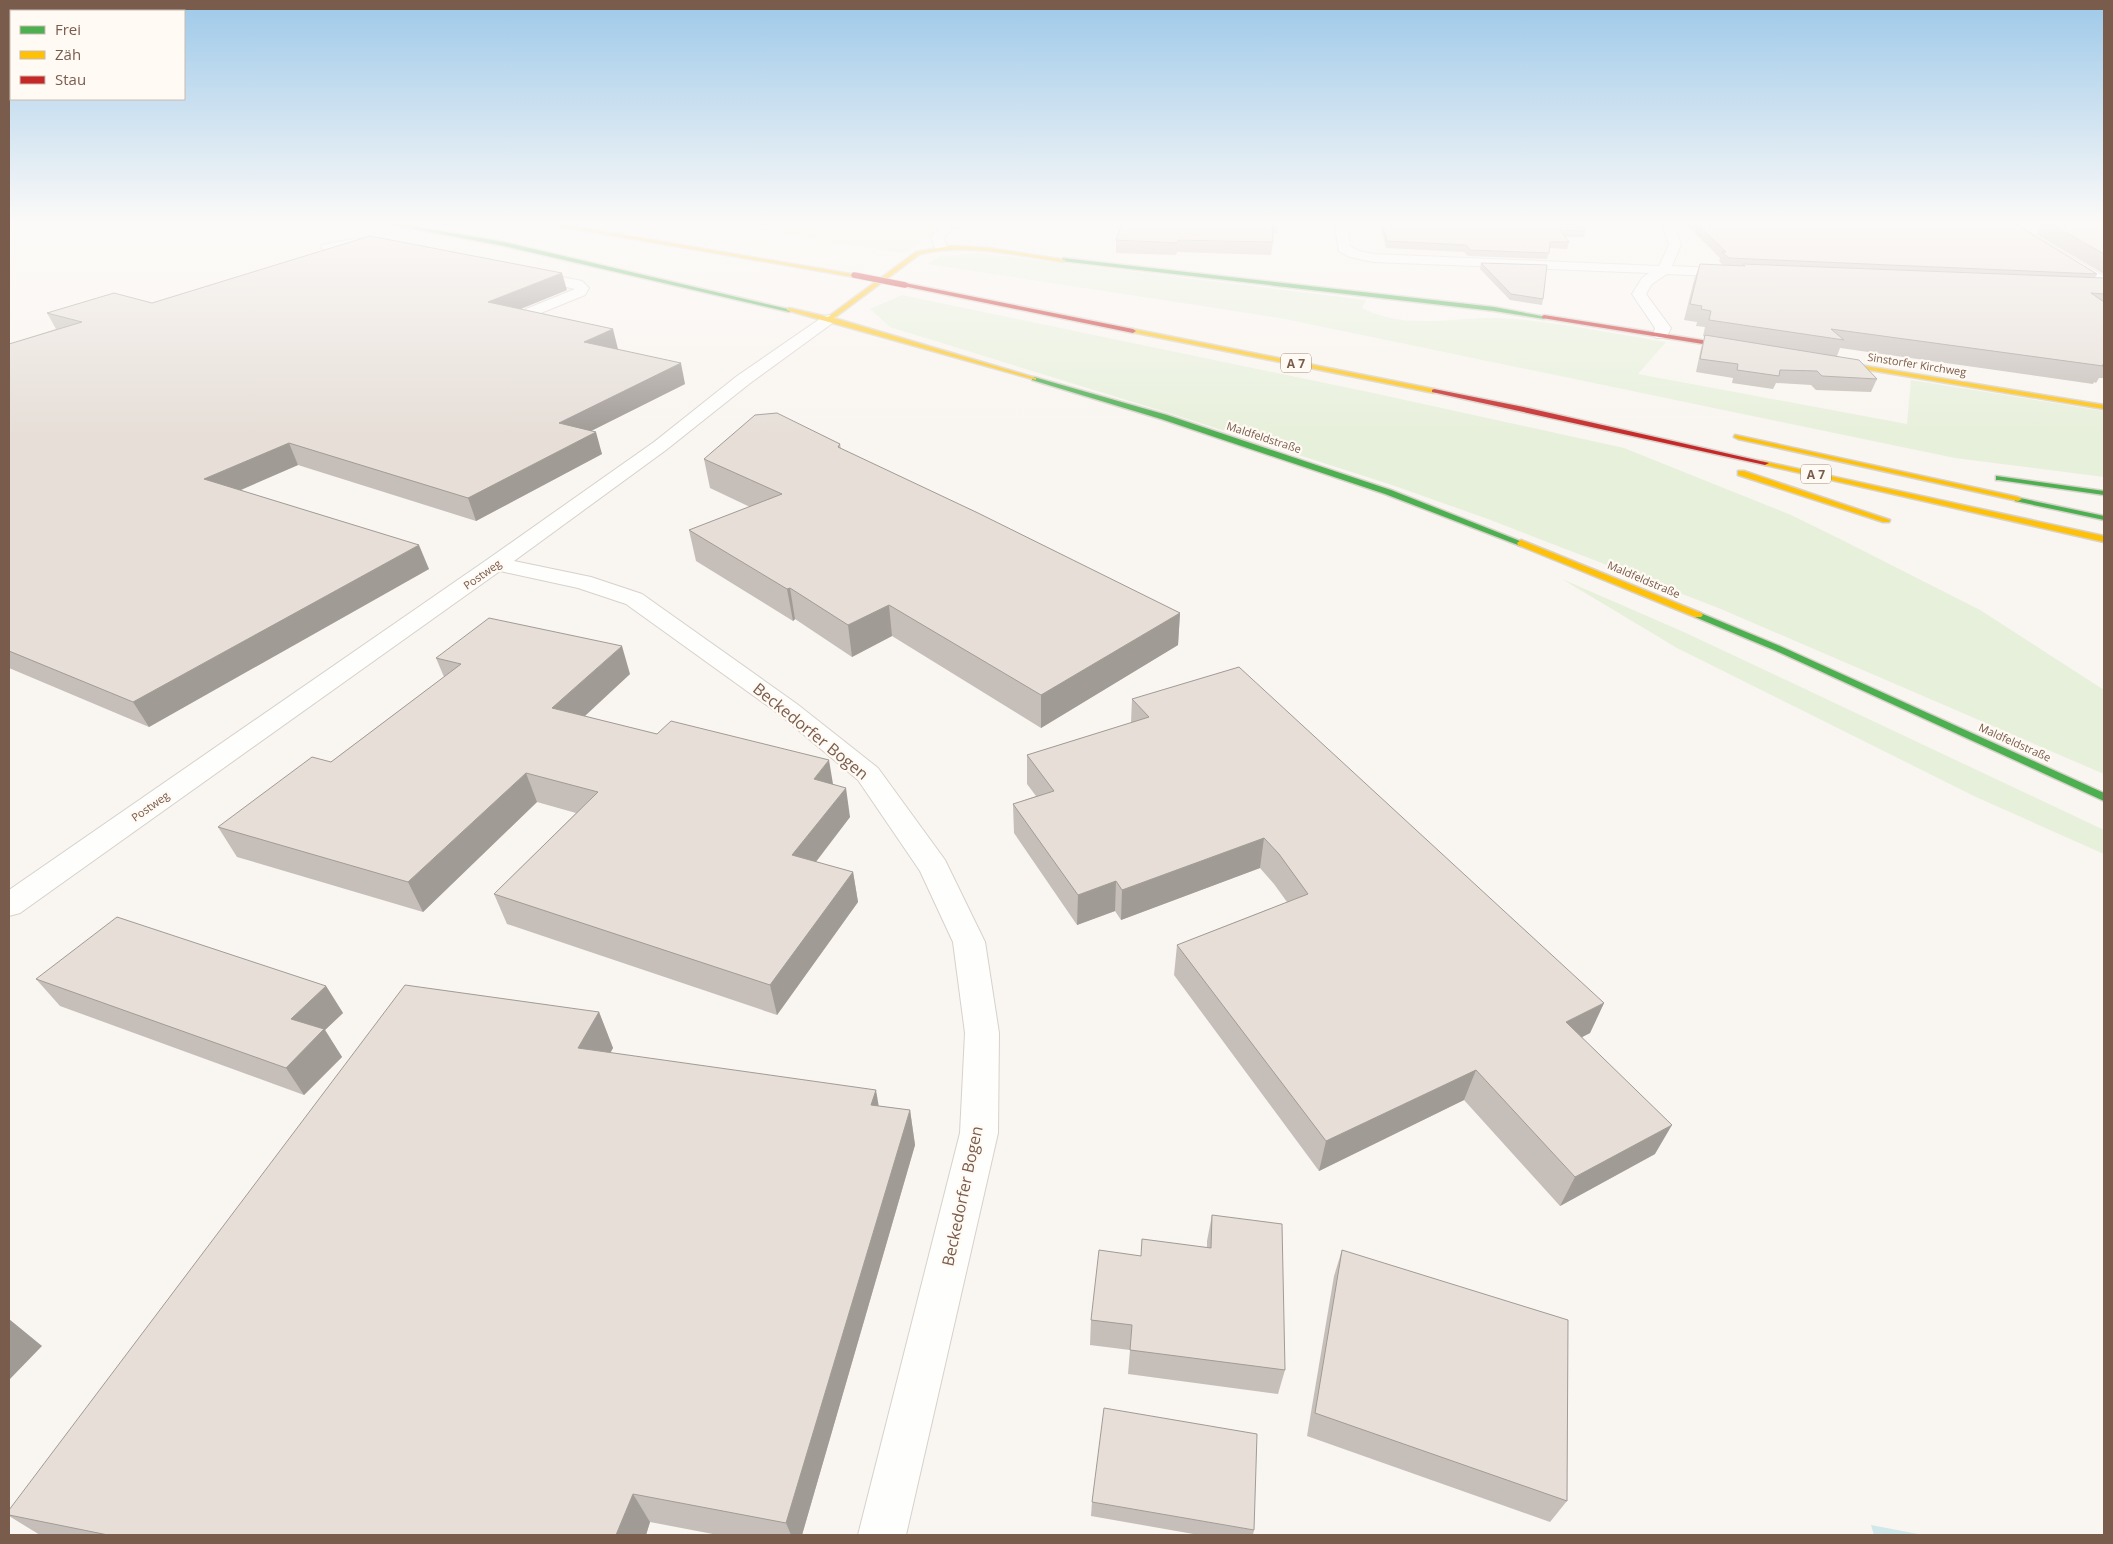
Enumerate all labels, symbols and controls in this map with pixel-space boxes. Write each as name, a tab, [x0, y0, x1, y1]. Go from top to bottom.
legend	[10, 10, 185, 100]
text: Frei	[55, 19, 81, 39]
text: Zäh	[55, 44, 81, 64]
text: Stau	[55, 69, 86, 89]
street label: Sinstorfer Kirchweg	[1867, 349, 1967, 379]
road number: A 7	[1281, 353, 1311, 372]
street label: Maldfeldstraße	[1225, 418, 1303, 456]
road number: A 7	[1801, 464, 1831, 484]
street label: Postweg	[460, 555, 504, 592]
street label: Maldfeldstraße	[1605, 557, 1683, 601]
street label: Beckedorfer Bogen	[749, 678, 873, 784]
street label: Maldfeldstraße	[1976, 719, 2054, 765]
street label: Postweg	[128, 787, 172, 824]
street label: Beckedorfer Bogen	[936, 1124, 988, 1268]

